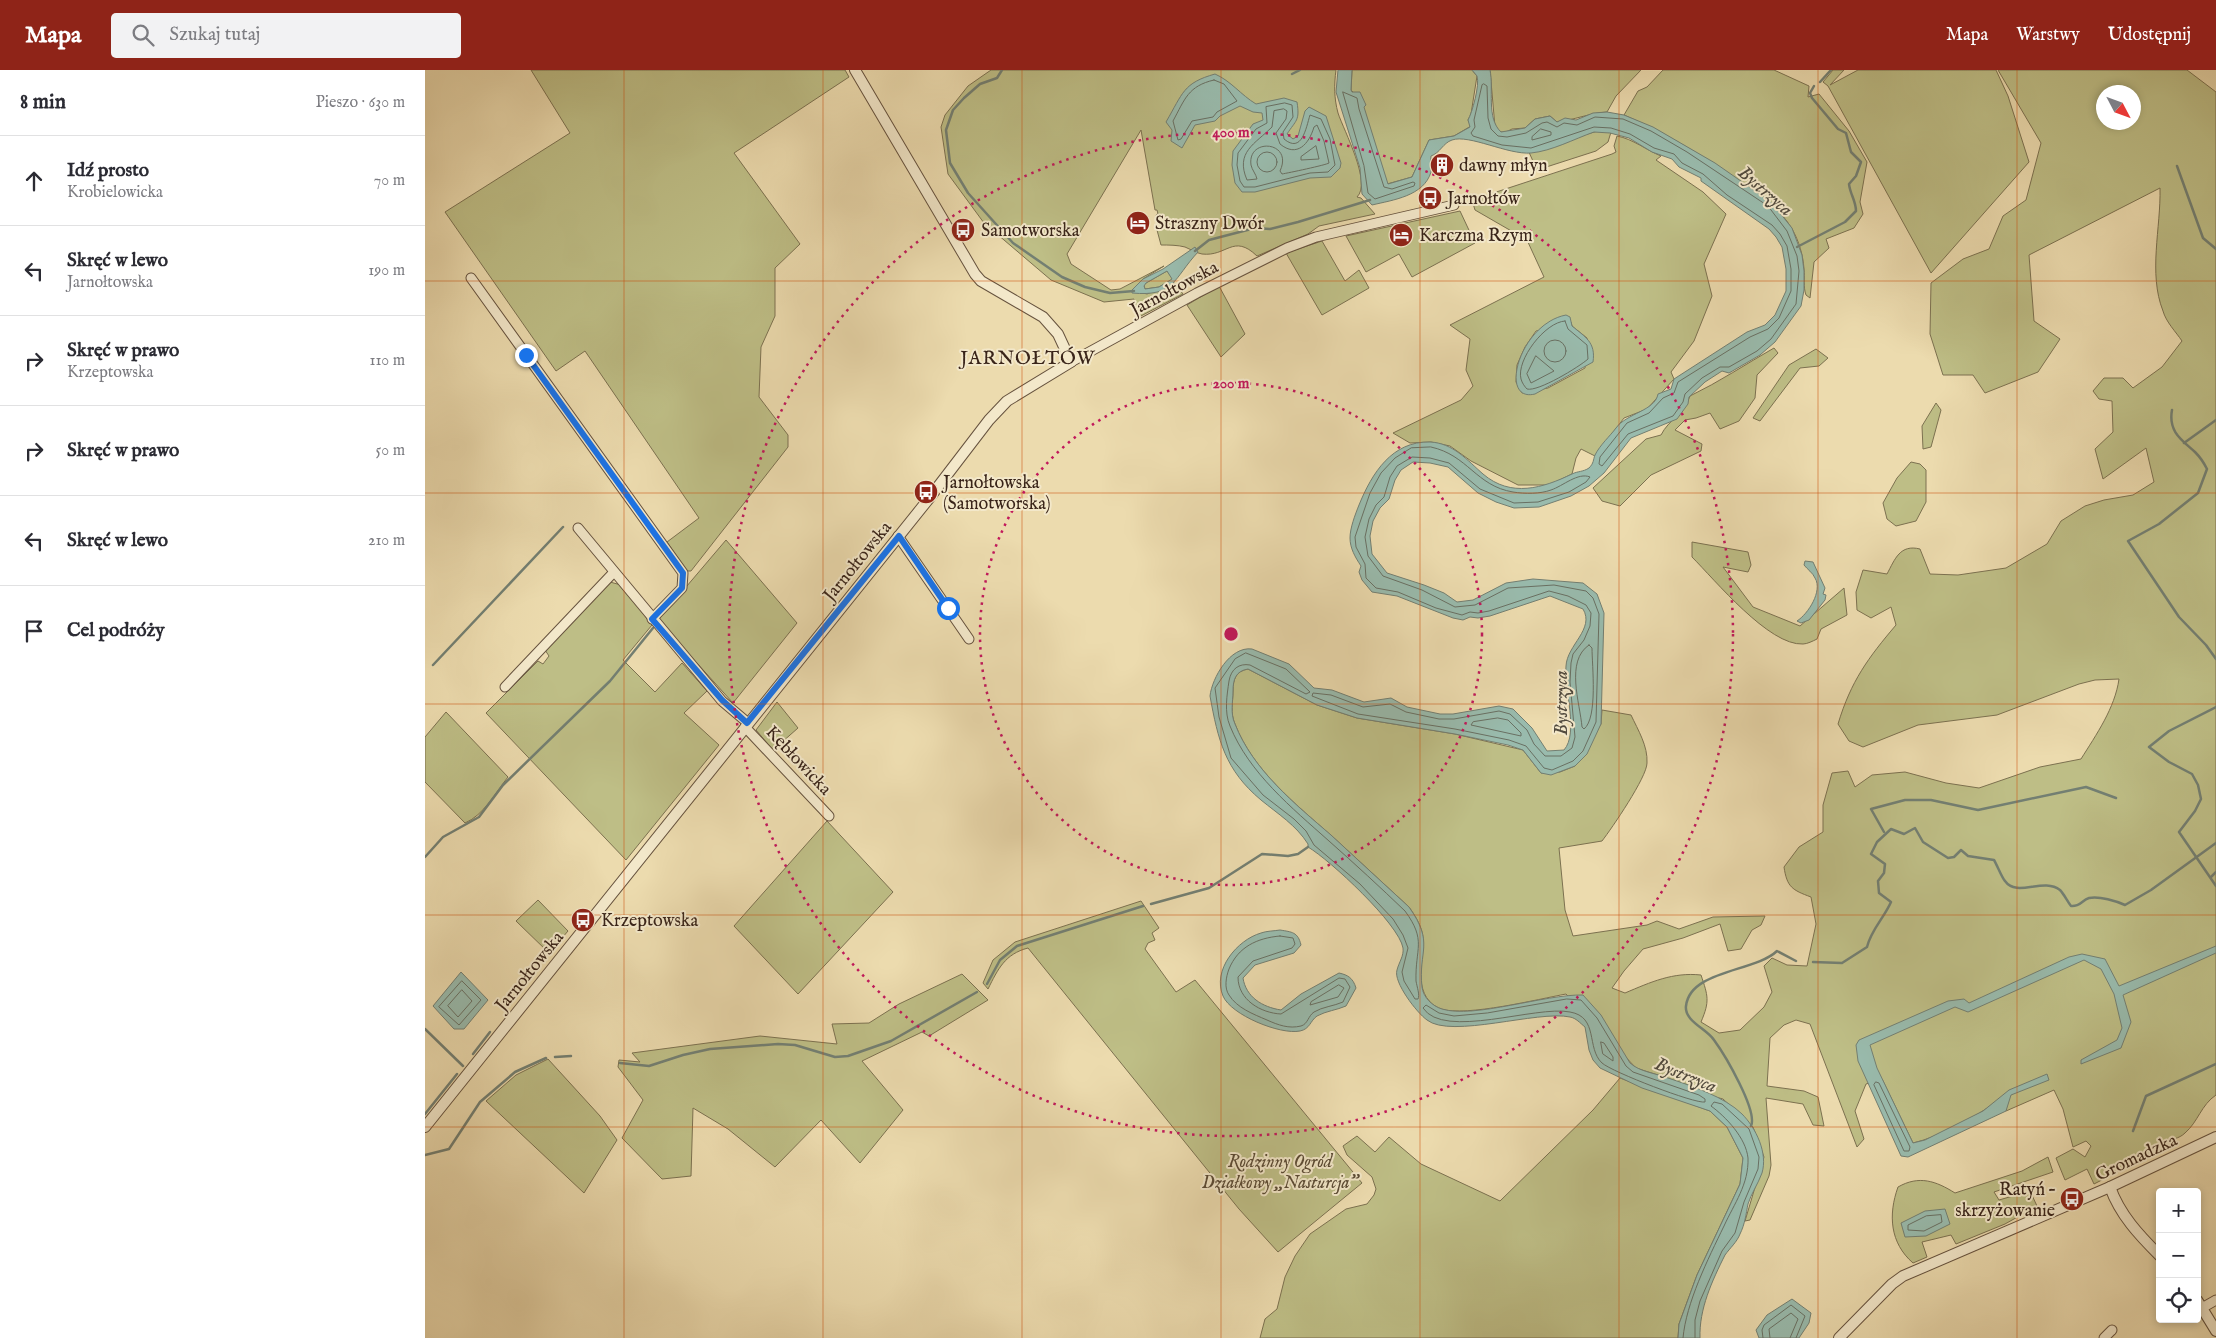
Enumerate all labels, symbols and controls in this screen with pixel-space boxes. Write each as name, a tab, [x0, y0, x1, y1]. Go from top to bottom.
search box	[111, 13, 461, 58]
text: Mapa	[25, 20, 81, 51]
icon: search	[129, 21, 157, 49]
text: Szukaj tutaj	[169, 23, 260, 47]
text: Mapa	[1946, 24, 1988, 47]
text: Warstwy	[2016, 24, 2080, 47]
text: Udostępnij	[2108, 24, 2191, 47]
north arrow	[2096, 85, 2141, 130]
text: 8 min	[20, 89, 66, 116]
text: Pieszo · 630 m	[316, 93, 405, 113]
text: 400 m	[1213, 123, 1250, 142]
building icon: dawny młyn	[1429, 152, 1455, 178]
place label: dawny młyn	[1459, 155, 1548, 178]
text: Idź prosto	[67, 159, 149, 183]
water label: Bystrzyca	[1732, 161, 1797, 222]
icon: ahead	[20, 167, 48, 195]
text: 70 m	[374, 171, 405, 191]
text: Krobielowicka	[67, 183, 163, 203]
bus stop icon: Jarnołtów	[1417, 185, 1443, 211]
place label: Jarnołtów	[1445, 188, 1521, 211]
hotel icon: Straszny Dwór	[1125, 210, 1151, 236]
place label: Straszny Dwór	[1155, 213, 1264, 236]
bus stop icon: Samotworska	[950, 217, 976, 243]
place label: Samotworska	[981, 220, 1080, 243]
hotel icon: Karczma Rzym	[1388, 222, 1414, 248]
place label: Karczma Rzym	[1419, 225, 1533, 248]
text: Skręć w lewo	[67, 249, 168, 273]
street label: Jarnołtowska	[1125, 256, 1223, 323]
icon: left	[20, 257, 48, 285]
text: 190 m	[368, 261, 405, 281]
text: Jarnołtowska	[67, 273, 153, 293]
text: Skręć w prawo	[67, 339, 179, 363]
route end	[515, 344, 538, 367]
district label: JARNOŁTÓW	[958, 346, 1096, 371]
icon: right	[20, 347, 48, 375]
text: 110 m	[369, 351, 405, 371]
text: Krzeptowska	[67, 363, 153, 383]
text: 200 m	[1213, 374, 1250, 393]
icon: right	[20, 437, 48, 465]
text: Skręć w prawo	[67, 439, 179, 463]
text: 50 m	[376, 441, 405, 461]
place label: Jarnołtowska (Samotworska)	[941, 472, 1051, 516]
bus stop icon: Jarnołtowska (Samotworska)	[913, 479, 939, 505]
street label: Jarnołtowska	[818, 517, 898, 608]
icon: left	[20, 527, 48, 555]
text: Skręć w lewo	[67, 529, 168, 553]
text: 210 m	[368, 531, 405, 551]
route start	[937, 597, 960, 620]
icon: arrive	[20, 617, 48, 645]
text: Cel podróży	[67, 619, 165, 643]
centre of rings	[1222, 625, 1240, 643]
water label: Bystrzyca	[1550, 670, 1574, 736]
street label: Kębłowicka	[760, 721, 836, 801]
bus stop icon: Krzeptowska	[570, 907, 596, 933]
place label: Krzeptowska	[601, 910, 698, 933]
street label: Jarnołtowska	[490, 927, 570, 1018]
water label: Bystrzyca	[1651, 1053, 1720, 1099]
street label: Gromadzka	[2092, 1129, 2181, 1187]
park label: Rodzinny Ogród Działkowy „Nasturcja”	[1202, 1151, 1360, 1195]
place label: Ratyń – skrzyżowanie	[1955, 1179, 2055, 1223]
bus stop icon: Ratyń – skrzyżowanie	[2059, 1186, 2085, 1212]
map controls	[2156, 1188, 2201, 1323]
button: +	[2156, 1188, 2201, 1233]
button: −	[2156, 1233, 2201, 1278]
button: locate	[2156, 1278, 2201, 1323]

